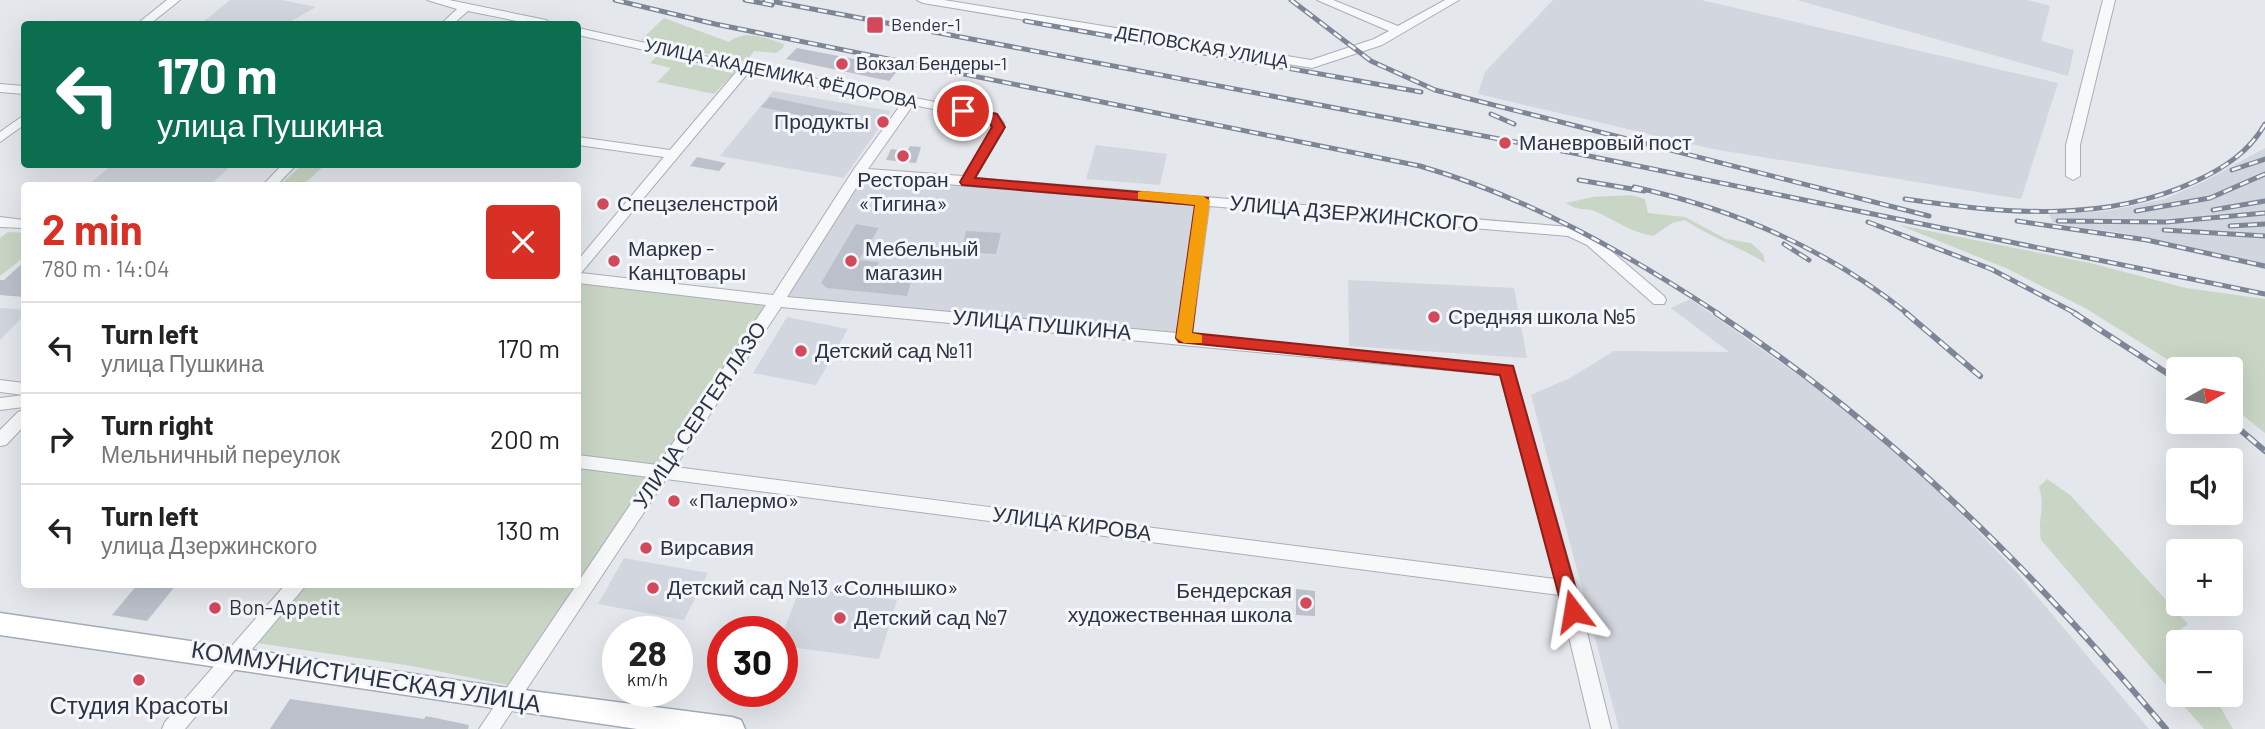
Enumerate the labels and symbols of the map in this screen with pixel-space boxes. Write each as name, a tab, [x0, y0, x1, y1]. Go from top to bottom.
place label: Bender-1	[891, 13, 961, 35]
marker: Bender-1	[865, 15, 885, 35]
street label: ДЕПОВСКАЯ УЛИЦА	[1114, 20, 1291, 72]
street label: УЛИЦА АКАДЕМИКА ФЁДОРОВА	[643, 33, 920, 113]
place label: Вокзал Бендеры-1	[856, 52, 1007, 74]
marker: Вокзал Бендеры-1	[834, 56, 850, 72]
pin	[933, 81, 993, 141]
place label: Продукты	[774, 108, 869, 133]
marker: Продукты	[875, 114, 891, 130]
place label: Маневровый пост	[1519, 129, 1692, 154]
marker: Маневровый пост	[1497, 135, 1513, 151]
marker: Ресторан «Тигина»	[895, 148, 911, 164]
place label: Ресторан «Тигина»	[857, 166, 949, 215]
street label: УЛИЦА ДЗЕРЖИНСКОГО	[1229, 189, 1480, 236]
place label: Спецзеленстрой	[617, 190, 778, 215]
marker: Спецзеленстрой	[595, 196, 611, 212]
place label: Маркер - Канцтовары	[628, 235, 746, 284]
place label: Мебельный магазин	[865, 235, 979, 284]
marker: Маркер - Канцтовары	[606, 253, 622, 269]
marker: Мебельный магазин	[843, 253, 859, 269]
street label: УЛИЦА ПУШКИНА	[952, 303, 1133, 344]
place label: Средняя школа №5	[1448, 303, 1636, 328]
marker: Средняя школа №5	[1426, 309, 1442, 325]
street label: УЛИЦА СЕРГЕЯ ЛАЗО	[627, 316, 770, 512]
place label: Детский сад №11	[815, 337, 973, 362]
marker: Детский сад №11	[793, 343, 809, 359]
north arrow	[2166, 357, 2244, 434]
place label: «Палермо»	[688, 487, 799, 512]
marker: «Палермо»	[666, 493, 682, 509]
street label: УЛИЦА КИРОВА	[991, 500, 1153, 545]
place label: Вирсавия	[660, 534, 754, 559]
marker: Вирсавия	[638, 540, 654, 556]
place label: Детский сад №13 «Солнышко»	[667, 574, 958, 599]
position arrow	[1536, 574, 1610, 648]
place label: Бендерская художественная школа	[1068, 577, 1292, 626]
marker: Детский сад №13 «Солнышко»	[645, 580, 661, 596]
place label: Bon-Appetit	[229, 594, 341, 619]
marker: Бендерская художественная школа	[1298, 595, 1314, 611]
marker: Bon-Appetit	[207, 600, 223, 616]
place label: Детский сад №7	[854, 604, 1007, 629]
marker: Детский сад №7	[832, 610, 848, 626]
speed limit sign: 30	[707, 616, 798, 707]
street label: КОММУНИСТИЧЕСКАЯ УЛИЦА	[189, 634, 543, 717]
marker: Студия Красоты	[131, 672, 147, 688]
place label: Студия Красоты	[49, 690, 229, 719]

